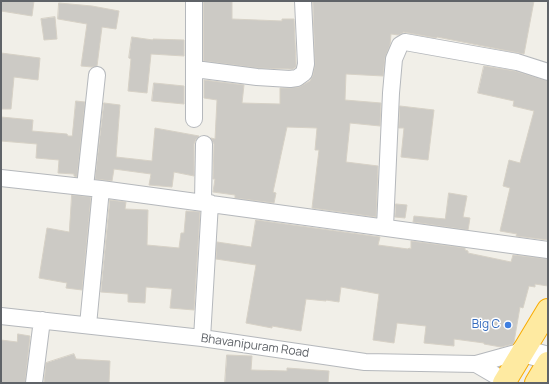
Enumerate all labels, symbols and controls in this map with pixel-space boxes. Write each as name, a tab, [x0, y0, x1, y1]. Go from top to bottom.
place label: Big C	[472, 318, 500, 332]
marker: Big C	[503, 320, 513, 330]
street label: Bhavanipuram Road	[200, 331, 310, 361]

